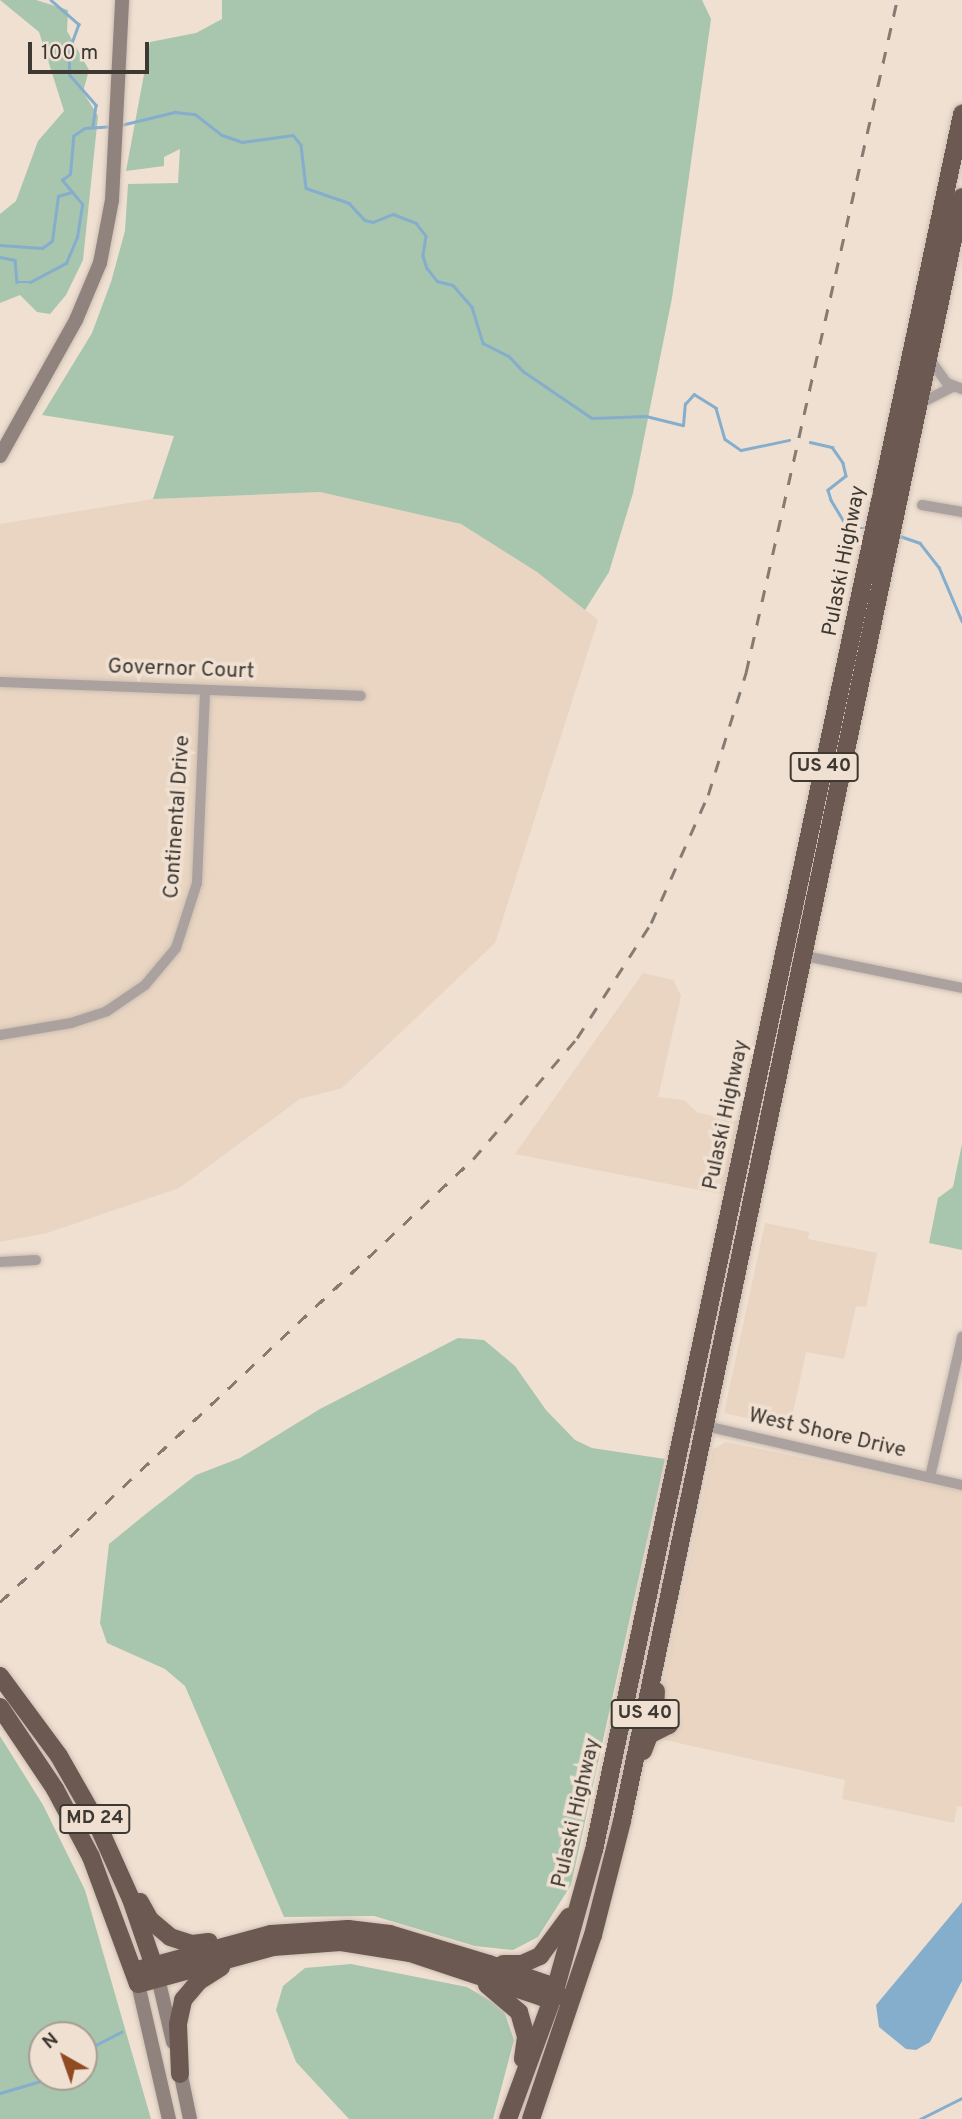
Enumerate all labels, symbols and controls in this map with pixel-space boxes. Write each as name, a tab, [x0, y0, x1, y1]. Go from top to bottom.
scale bar	[32, 28, 152, 72]
text: 100 m	[41, 40, 98, 67]
street label: Pulaski Highway	[818, 484, 872, 638]
street label: Governor Court	[107, 655, 255, 685]
street label: Continental Drive	[160, 734, 196, 900]
road number: US 40	[789, 752, 859, 782]
street label: Pulaski Highway	[699, 1038, 755, 1192]
street label: West Shore Drive	[746, 1404, 908, 1464]
road number: US 40	[610, 1698, 680, 1730]
street label: Pulaski Highway	[548, 1736, 606, 1890]
road number: MD 24	[58, 1803, 132, 1834]
north arrow	[28, 2021, 98, 2091]
text: N	[38, 2028, 64, 2055]

